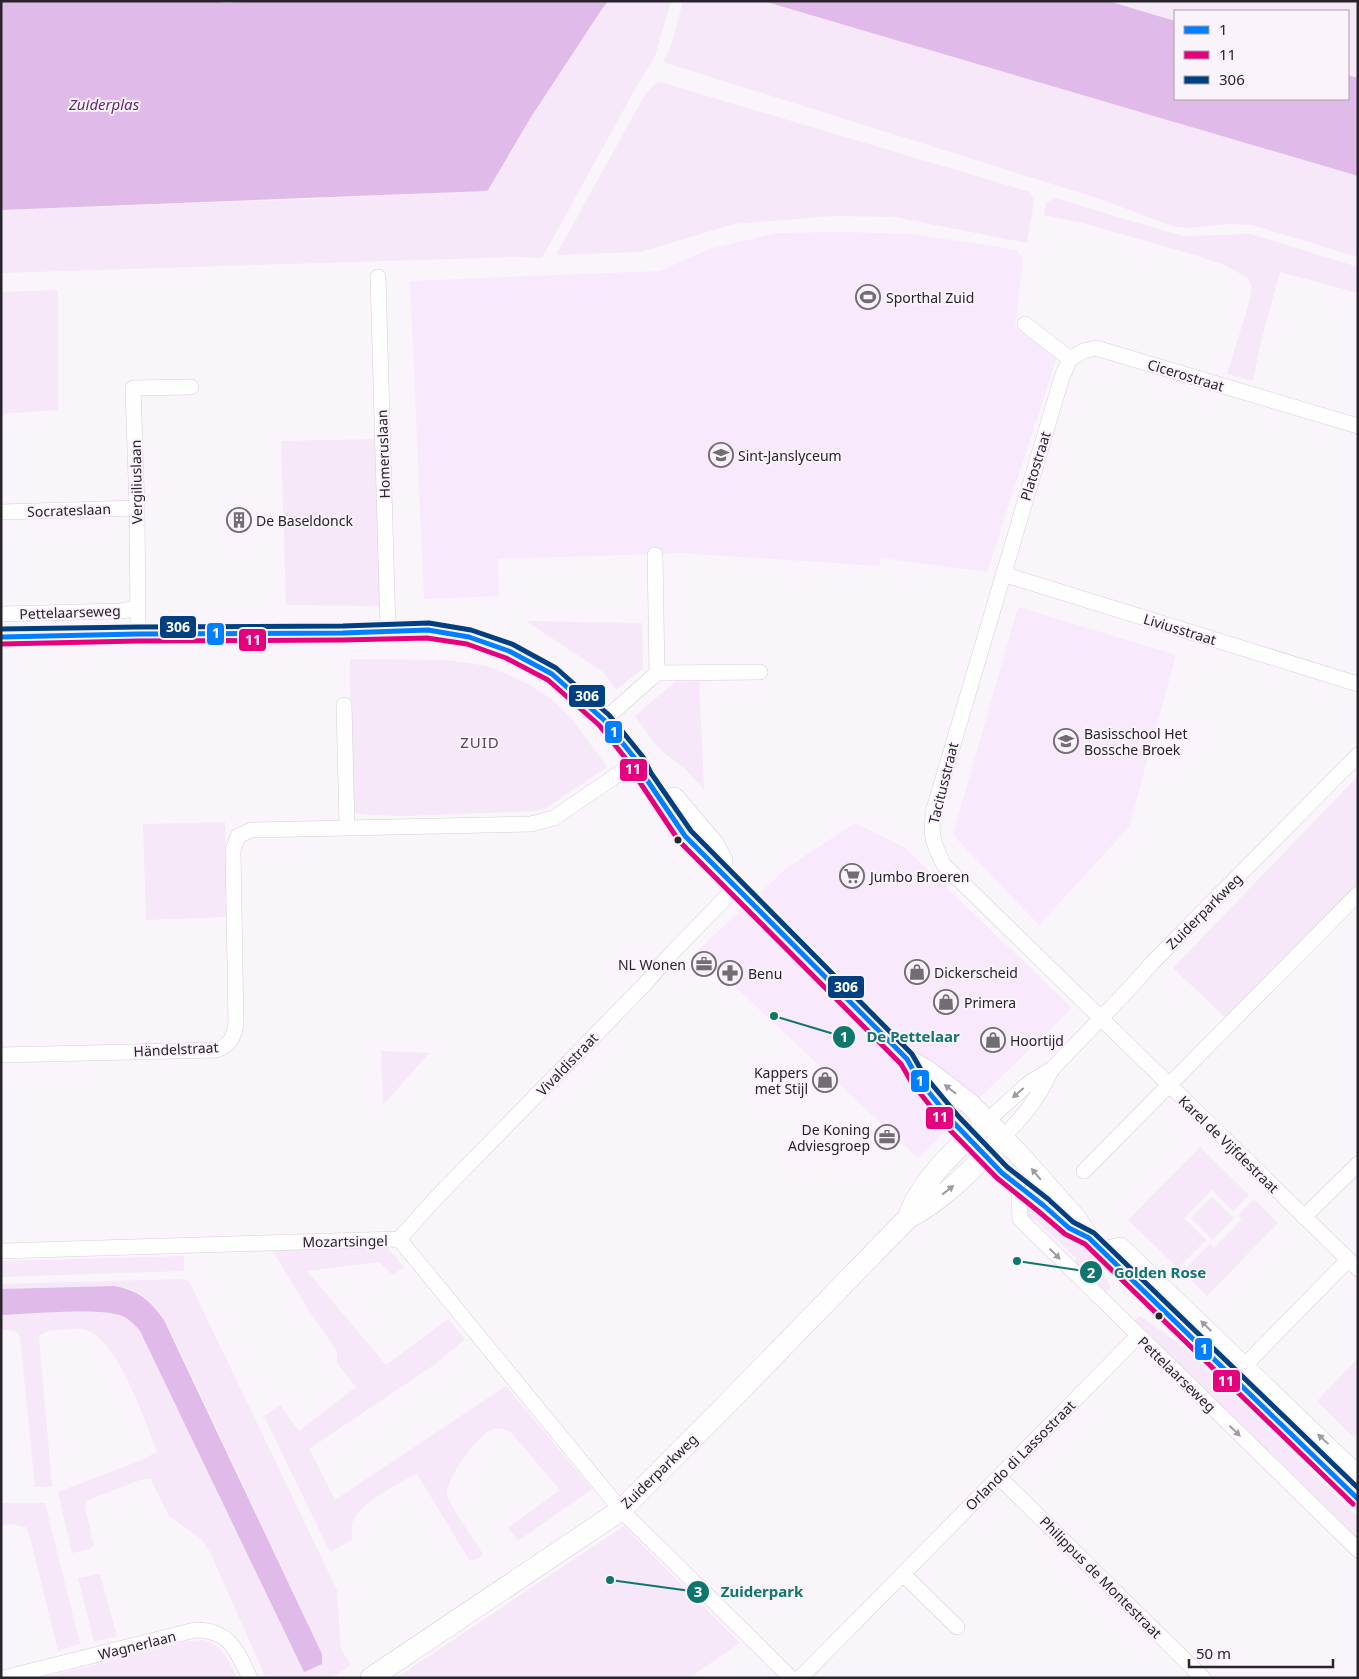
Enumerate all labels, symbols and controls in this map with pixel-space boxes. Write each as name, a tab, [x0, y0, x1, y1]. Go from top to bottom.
legend	[1174, 10, 1349, 100]
text: 1	[1219, 19, 1228, 39]
text: 11	[1219, 44, 1236, 64]
text: 306	[1219, 69, 1245, 89]
water label: Zuiderplas	[68, 94, 140, 114]
sports icon: Sporthal Zuid	[855, 284, 881, 310]
place label: Sporthal Zuid	[886, 288, 974, 307]
street label: Cicerostraat	[1145, 354, 1227, 396]
street label: Homeruslaan	[372, 409, 394, 499]
street label: Platostraat	[1015, 429, 1055, 503]
street label: Vergiliuslaan	[126, 440, 146, 524]
school or university icon: Sint-Janslyceum	[708, 442, 734, 468]
place label: Sint-Janslyceum	[738, 446, 842, 465]
street label: Socrateslaan	[27, 499, 111, 521]
building icon: De Baseldonck	[226, 507, 252, 533]
place label: De Baseldonck	[256, 511, 353, 530]
street label: Pettelaarseweg	[19, 601, 121, 623]
street label: Liviusstraat	[1141, 609, 1219, 649]
line badge: 306	[159, 615, 197, 639]
text: 306	[166, 617, 190, 636]
line badge: 1	[206, 622, 225, 646]
text: 1	[212, 623, 220, 642]
line badge: 11	[238, 628, 267, 652]
text: 11	[245, 630, 261, 649]
line badge: 306	[568, 684, 606, 708]
text: 306	[575, 686, 599, 705]
line badge: 1	[604, 720, 623, 744]
text: 1	[610, 722, 618, 741]
place label: Basisschool Het Bossche Broek	[1084, 724, 1188, 759]
school or university icon: Basisschool Het Bossche Broek	[1053, 728, 1079, 754]
district label: ZUID	[460, 732, 500, 752]
street label: Tacitusstraat	[924, 740, 962, 826]
line badge: 11	[619, 758, 648, 782]
text: 11	[625, 759, 641, 778]
unlabelled marker	[673, 835, 683, 845]
supermarket icon: Jumbo Broeren	[839, 863, 865, 889]
place label: Jumbo Broeren	[868, 867, 969, 886]
street label: Zuiderparkweg	[1162, 869, 1246, 953]
office icon: NL Wonen	[691, 951, 717, 977]
place label: NL Wonen	[618, 955, 686, 974]
shop icon: Dickerscheid	[904, 959, 930, 985]
pharmacy icon: Benu	[717, 960, 743, 986]
place label: Dickerscheid	[934, 963, 1018, 982]
place label: Benu	[748, 964, 782, 983]
line badge: 306	[827, 975, 865, 999]
text: 306	[834, 977, 858, 996]
shop icon: Primera	[933, 989, 959, 1015]
place label: Primera	[964, 993, 1016, 1012]
callout: De Pettelaar	[831, 1022, 970, 1052]
text: 1	[840, 1026, 848, 1046]
text: De Pettelaar	[866, 1026, 960, 1046]
shop icon: Hoortijd	[980, 1027, 1006, 1053]
street label: Vivaldistraat	[532, 1028, 602, 1100]
place label: Hoortijd	[1010, 1031, 1064, 1050]
street label: Händelstraat	[133, 1037, 219, 1061]
place label: Kappers met Stijl	[754, 1063, 808, 1098]
shop icon: Kappers met Stijl	[812, 1067, 838, 1093]
line badge: 1	[910, 1069, 930, 1093]
text: 1	[916, 1071, 924, 1090]
one-way arrow	[944, 1084, 957, 1095]
one-way arrow	[1013, 1087, 1025, 1099]
street label: Karel de Vijfdestraat	[1175, 1091, 1283, 1197]
line badge: 11	[925, 1106, 954, 1130]
text: 11	[932, 1107, 948, 1126]
place label: De Koning Adviesgroep	[788, 1120, 870, 1155]
office icon: De Koning Adviesgroep	[874, 1124, 900, 1150]
one-way arrow	[1030, 1168, 1041, 1181]
one-way arrow	[941, 1185, 954, 1196]
street label: Mozartsingel	[302, 1231, 388, 1251]
one-way arrow	[1048, 1247, 1060, 1259]
callout: Golden Rose	[1079, 1257, 1216, 1287]
text: 2	[1087, 1262, 1096, 1282]
text: Golden Rose	[1114, 1262, 1206, 1282]
unlabelled marker	[1154, 1311, 1164, 1321]
one-way arrow	[1200, 1320, 1212, 1332]
street label: Pettelaarseweg	[1134, 1332, 1220, 1416]
line badge: 1	[1194, 1337, 1213, 1361]
text: 1	[1200, 1339, 1208, 1358]
line badge: 11	[1212, 1369, 1241, 1393]
text: 11	[1218, 1371, 1234, 1390]
street label: Orlando di Lassostraat	[961, 1396, 1079, 1514]
one-way arrow	[1229, 1425, 1241, 1437]
street label: Zuiderparkweg	[617, 1430, 701, 1512]
one-way arrow	[1317, 1433, 1329, 1445]
street label: Philippus de Montestraat	[1036, 1512, 1166, 1642]
callout: Zuiderpark	[685, 1577, 813, 1607]
text: 3	[694, 1581, 702, 1601]
text: Zuiderpark	[721, 1581, 804, 1601]
street label: Wagnerlaan	[96, 1626, 178, 1664]
scale bar	[1189, 1636, 1333, 1668]
text: 50 m	[1196, 1643, 1231, 1663]

